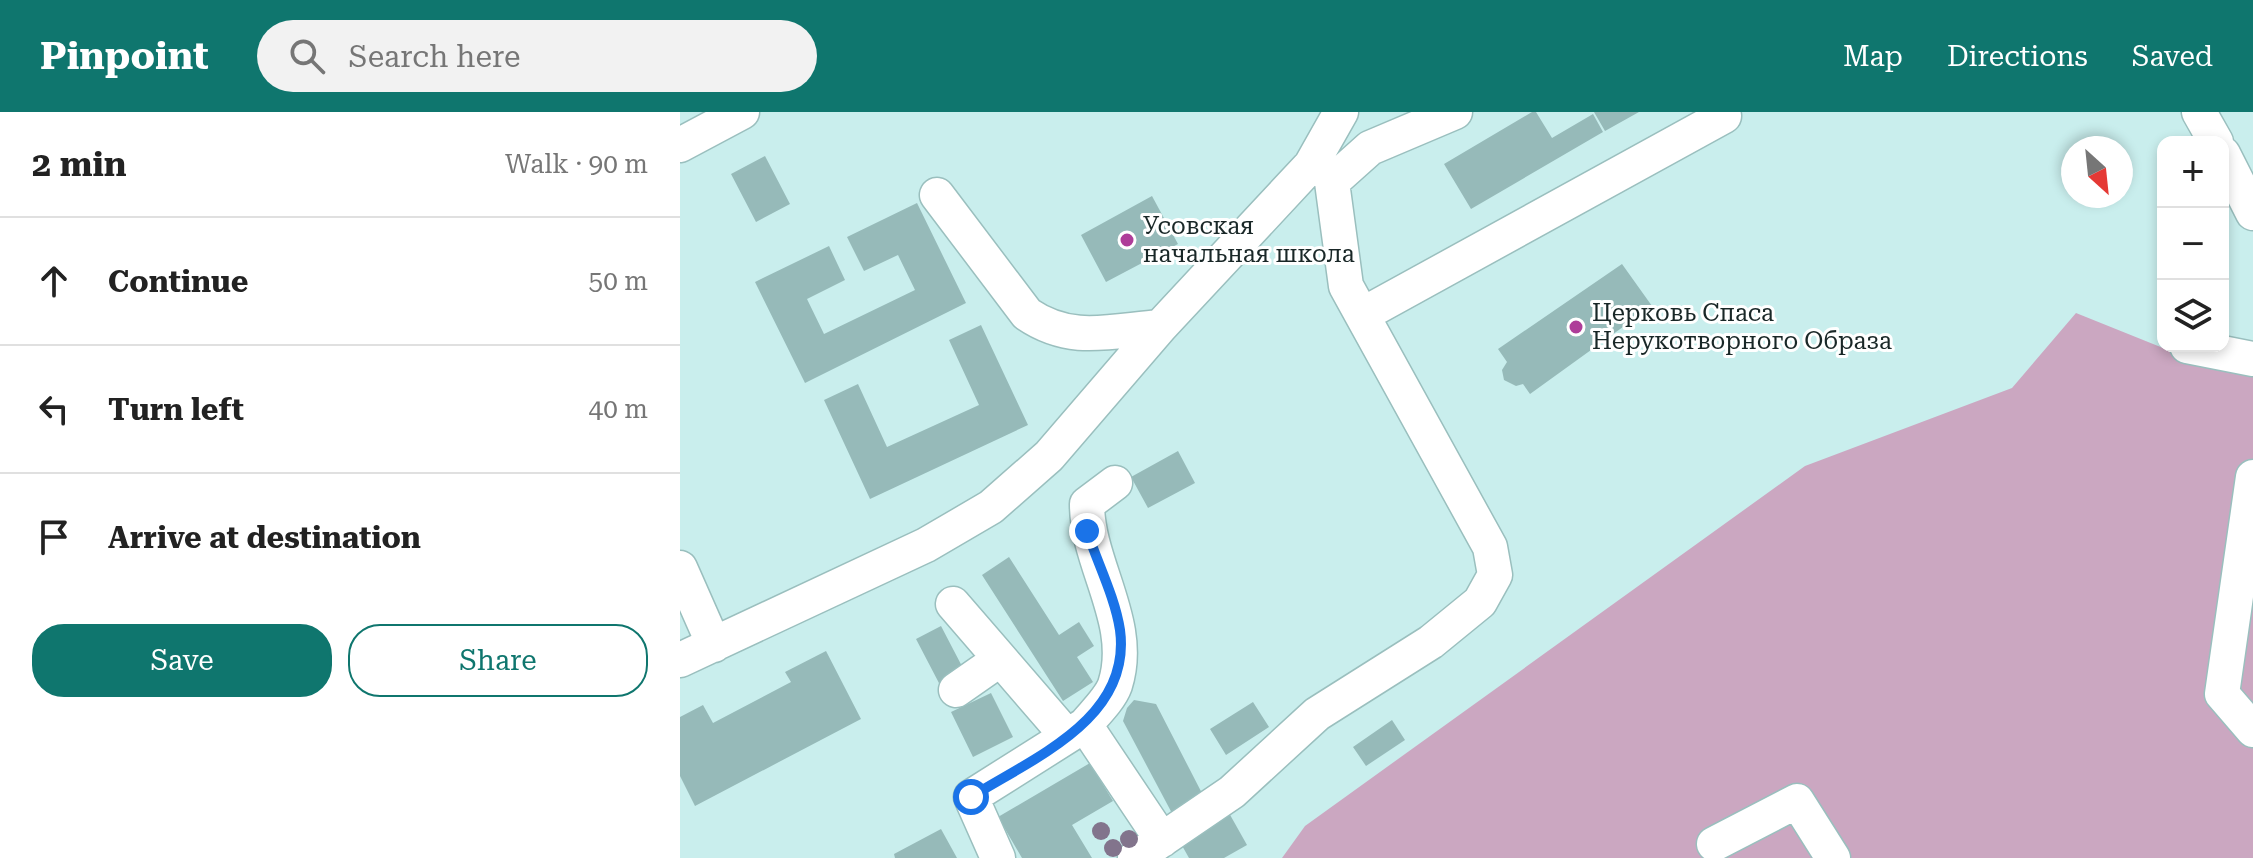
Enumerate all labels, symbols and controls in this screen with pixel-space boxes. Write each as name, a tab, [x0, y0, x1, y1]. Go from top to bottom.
search box	[257, 20, 817, 92]
text: Pinpoint	[40, 34, 209, 78]
icon: search	[285, 34, 329, 78]
text: Search here	[349, 39, 520, 74]
text: Map	[1843, 40, 1903, 73]
text: Directions	[1947, 40, 2088, 73]
text: Saved	[2132, 40, 2213, 73]
north arrow	[2061, 136, 2133, 208]
map controls	[2157, 136, 2229, 352]
button: +	[2157, 136, 2229, 208]
text: 2 min	[32, 144, 127, 184]
text: Walk · 90 m	[505, 149, 648, 179]
button: −	[2157, 208, 2229, 280]
place label: Усовская начальная школа	[1143, 212, 1355, 268]
marker: Усовская начальная школа	[1118, 231, 1136, 249]
icon: ahead	[32, 259, 76, 303]
text: Continue	[108, 264, 248, 299]
text: 50 m	[589, 266, 648, 296]
button: layers	[2157, 280, 2229, 352]
place label: Церковь Спаса Нерукотворного Образа	[1592, 299, 1892, 355]
marker: Церковь Спаса Нерукотворного Образа	[1567, 318, 1585, 336]
icon: left	[32, 387, 76, 431]
text: Turn left	[108, 392, 244, 427]
text: 40 m	[589, 394, 648, 424]
route end	[1069, 513, 1105, 549]
icon: arrive	[32, 515, 76, 559]
text: Arrive at destination	[108, 520, 421, 555]
button: Save	[32, 624, 332, 697]
button: Share	[348, 624, 648, 697]
route start	[953, 779, 989, 815]

